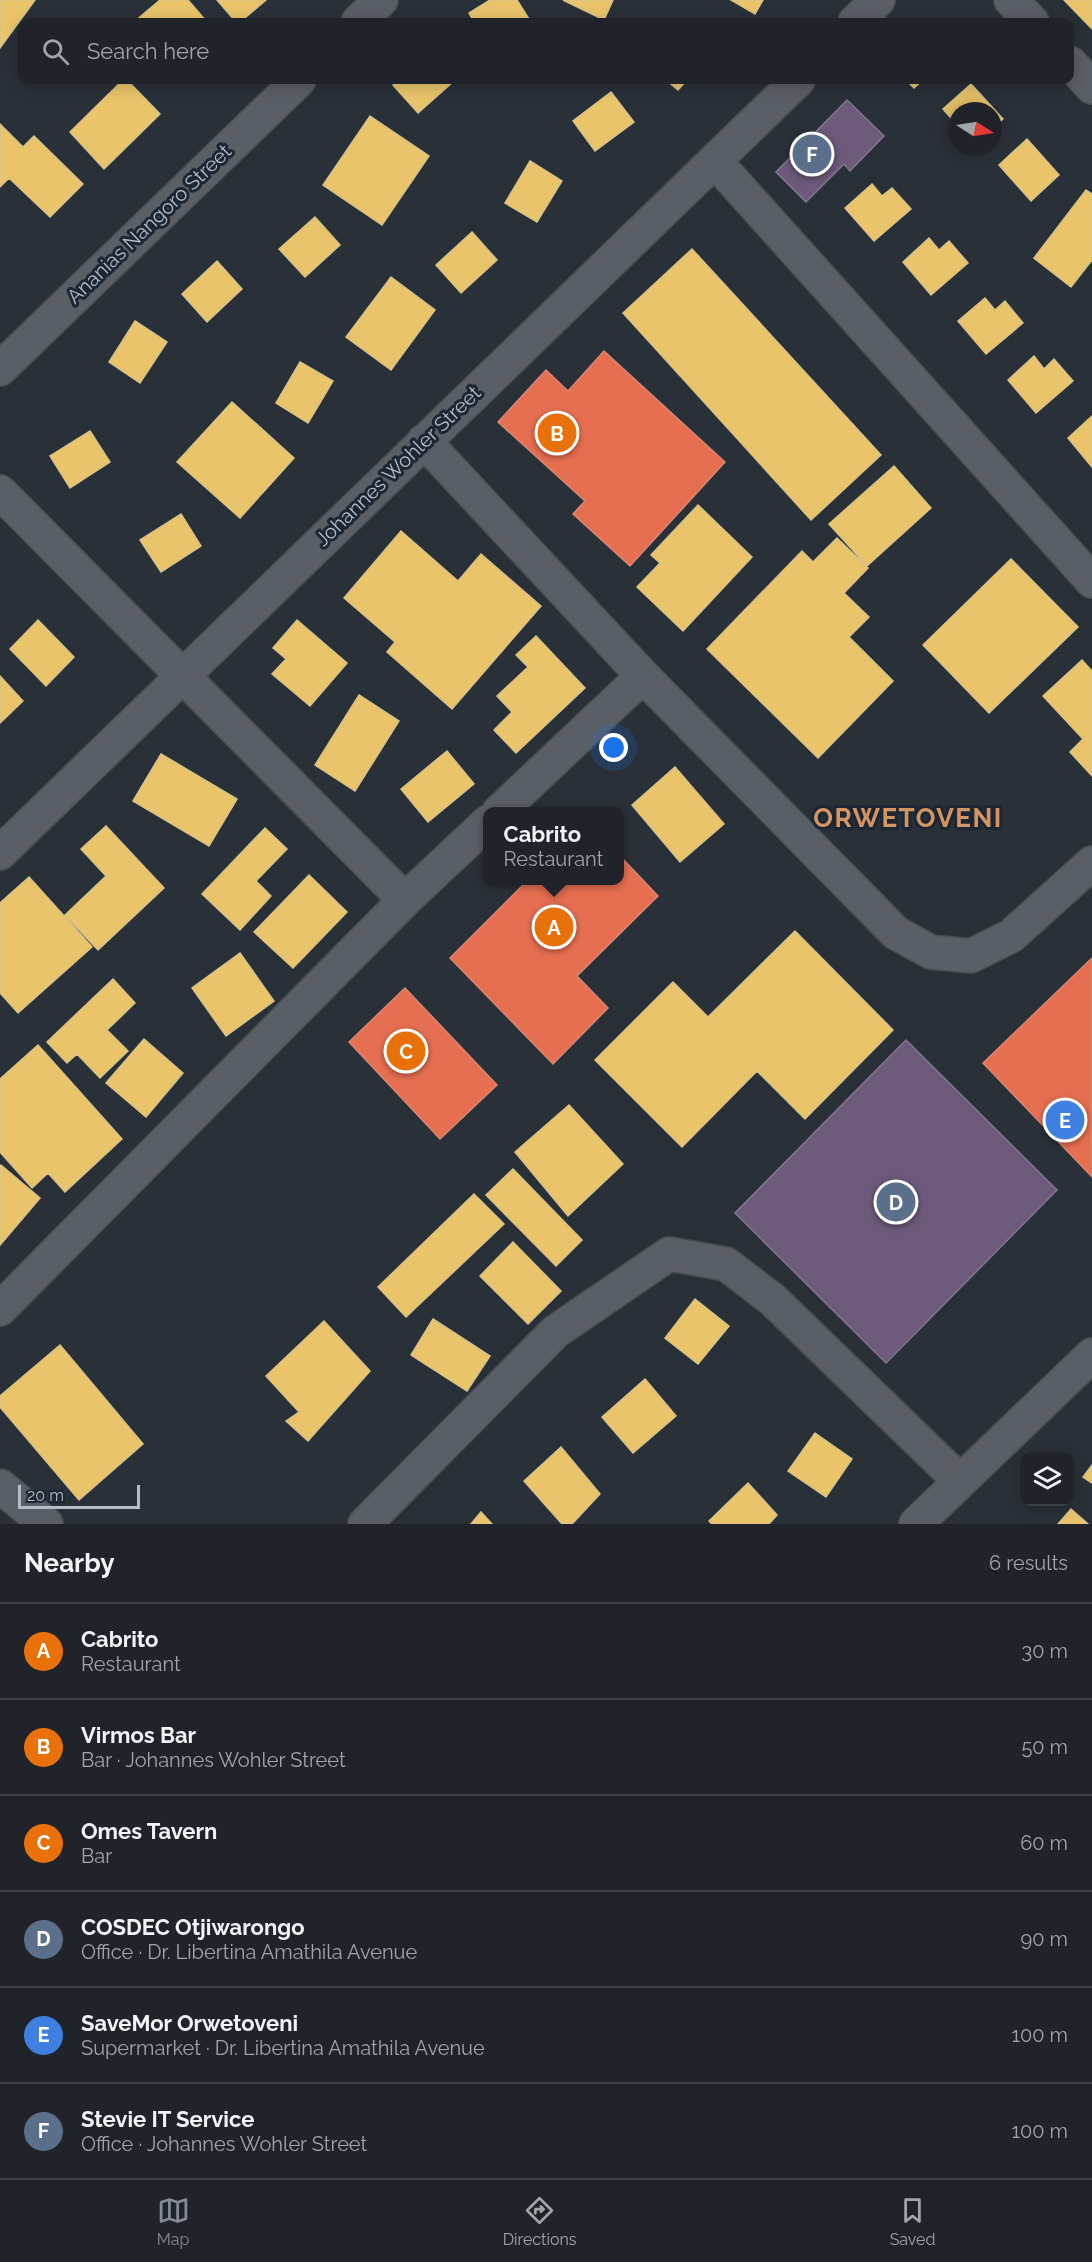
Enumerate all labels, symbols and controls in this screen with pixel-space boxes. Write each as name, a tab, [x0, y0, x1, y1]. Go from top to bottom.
search box	[18, 18, 1074, 84]
icon: search	[39, 35, 72, 68]
text: Search here	[87, 38, 209, 64]
north arrow	[948, 102, 1002, 156]
pin: F	[792, 132, 832, 176]
street label: Ananias Nangoro Street	[62, 139, 236, 309]
street label: Johannes Wohler Street	[310, 381, 486, 551]
pin: B	[538, 410, 576, 456]
your location	[599, 733, 628, 762]
district label: ORWETOVENI	[813, 803, 1003, 833]
popup	[483, 807, 624, 885]
text: Cabrito	[504, 821, 581, 847]
text: Restaurant	[504, 847, 603, 871]
pin: A	[534, 904, 574, 950]
pin: C	[386, 1028, 426, 1074]
pin: E	[1046, 1098, 1084, 1142]
pin: D	[876, 1180, 916, 1224]
map controls	[1020, 1452, 1074, 1506]
button: layers	[1020, 1452, 1074, 1506]
scale bar	[18, 1482, 140, 1510]
text: 20 m	[27, 1486, 64, 1505]
text: Nearby	[24, 1548, 114, 1578]
text: 6 results	[989, 1551, 1068, 1575]
text: Cabrito	[81, 1626, 158, 1652]
text: A	[37, 1639, 50, 1663]
text: 30 m	[1022, 1639, 1068, 1663]
text: Restaurant	[81, 1652, 181, 1676]
text: Virmos Bar	[81, 1722, 196, 1748]
text: B	[37, 1735, 50, 1759]
text: 50 m	[1021, 1735, 1068, 1759]
text: Bar · Johannes Wohler Street	[81, 1748, 346, 1772]
text: Omes Tavern	[81, 1818, 217, 1844]
text: C	[37, 1831, 50, 1855]
text: 60 m	[1020, 1831, 1068, 1855]
text: Bar	[81, 1844, 112, 1868]
text: COSDEC Otjiwarongo	[81, 1914, 305, 1940]
text: D	[36, 1927, 51, 1951]
text: 90 m	[1021, 1927, 1068, 1951]
text: Office · Dr. Libertina Amathila Avenue	[81, 1940, 417, 1964]
text: SaveMor Orwetoveni	[81, 2010, 298, 2036]
text: E	[37, 2023, 50, 2047]
text: 100 m	[1011, 2023, 1068, 2047]
text: Supermarket · Dr. Libertina Amathila Avenue	[81, 2036, 485, 2060]
text: Stevie IT Service	[81, 2106, 254, 2132]
text: F	[38, 2119, 49, 2143]
text: 100 m	[1011, 2119, 1068, 2143]
text: Office · Johannes Wohler Street	[81, 2132, 367, 2156]
tab: Map	[157, 2194, 190, 2249]
tab: Directions	[503, 2194, 577, 2249]
tab: Saved	[890, 2194, 935, 2249]

